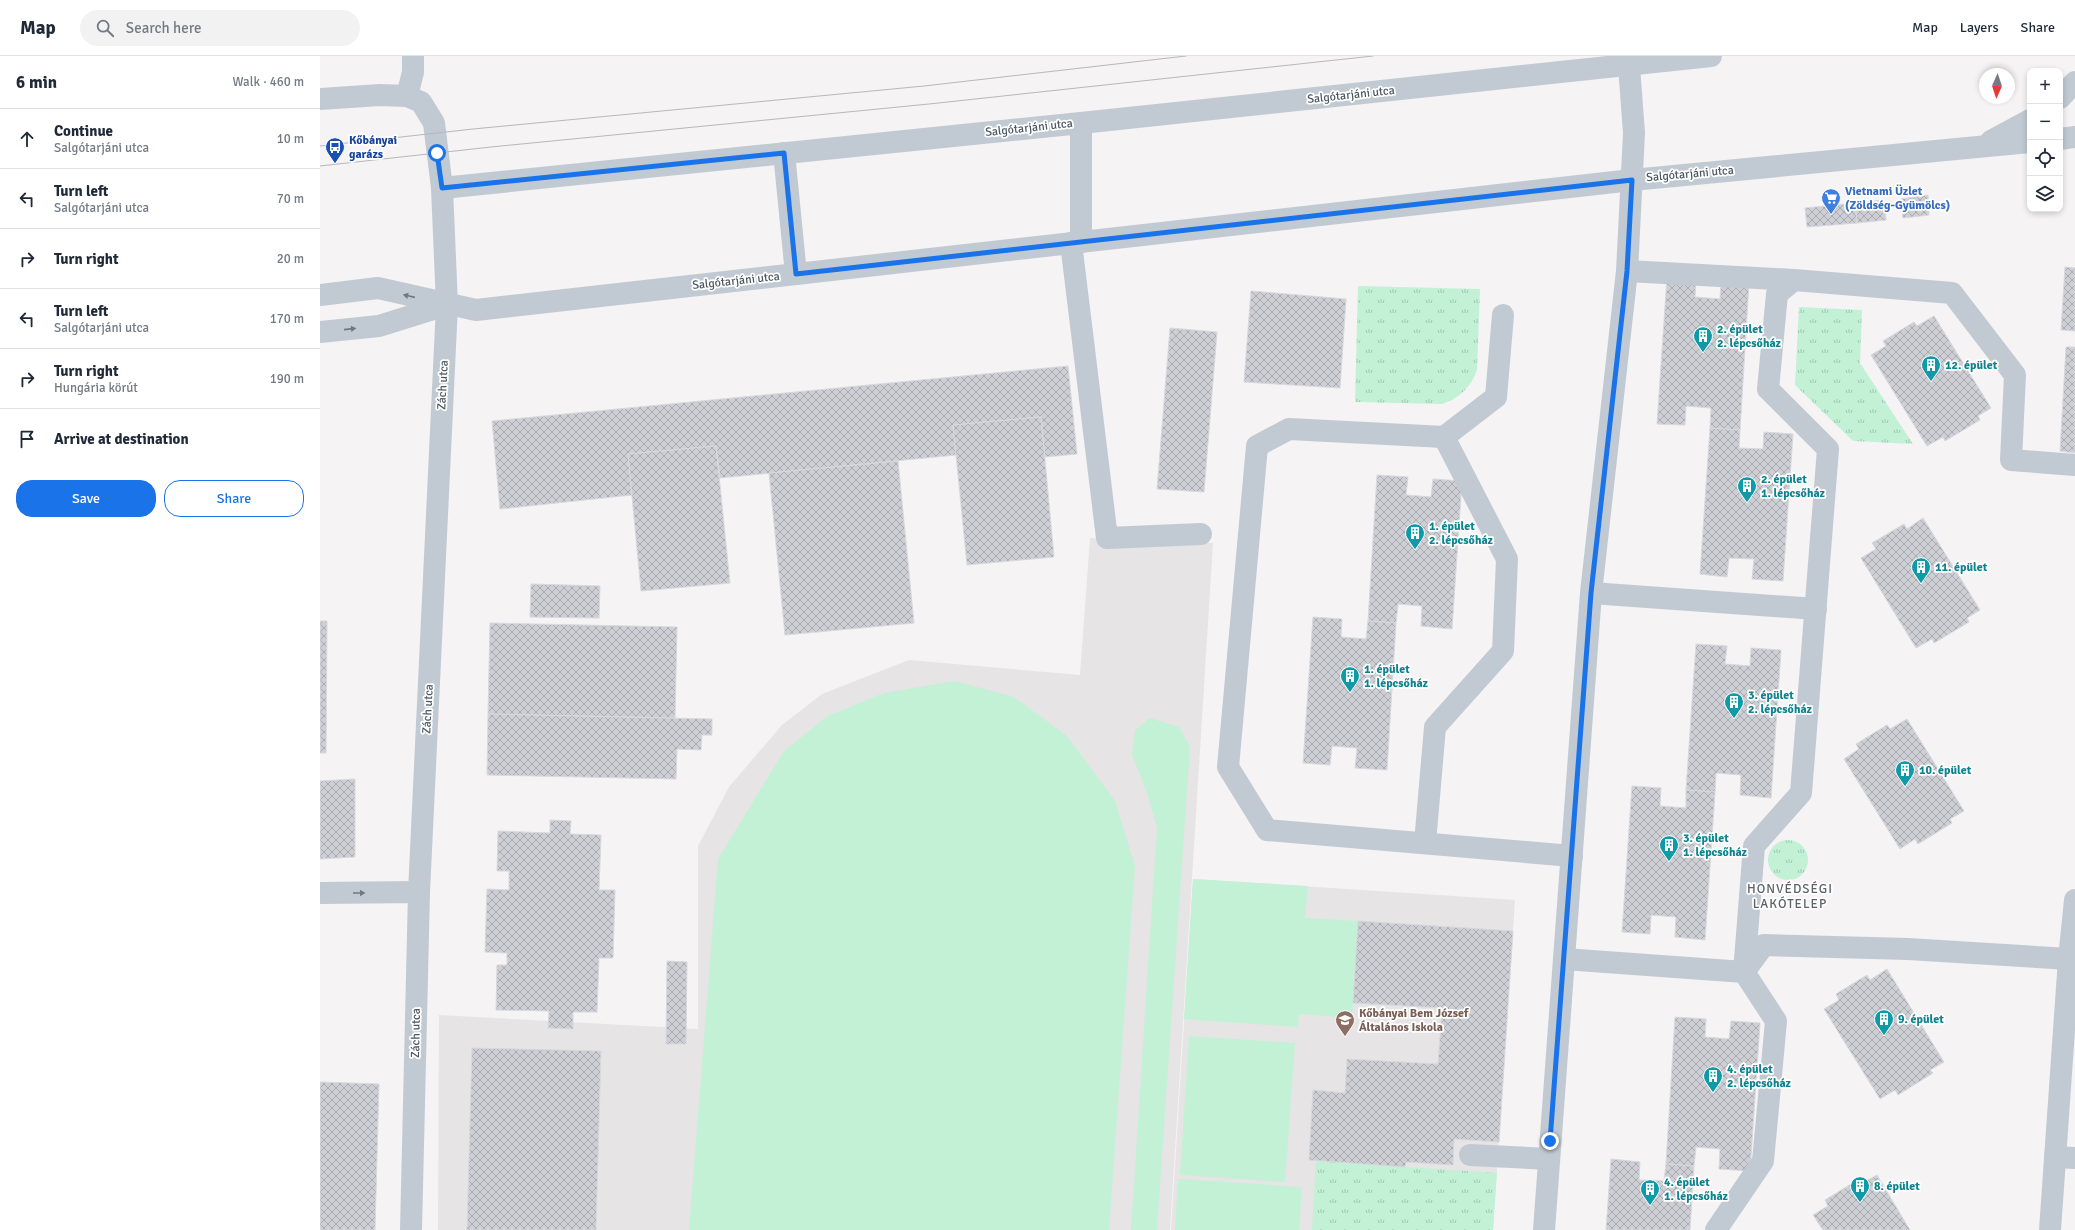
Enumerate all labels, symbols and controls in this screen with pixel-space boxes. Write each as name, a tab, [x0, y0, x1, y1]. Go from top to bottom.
search box	[80, 10, 360, 46]
text: Map	[20, 16, 56, 40]
icon: search	[94, 17, 116, 39]
text: Search here	[126, 19, 201, 37]
text: Map	[1912, 19, 1938, 36]
text: Layers	[1960, 19, 1999, 36]
text: Share	[2021, 19, 2055, 36]
north arrow	[1979, 68, 2015, 104]
map controls	[2027, 68, 2063, 212]
button: +	[2027, 68, 2063, 104]
text: 6 min	[16, 72, 57, 93]
text: Walk · 460 m	[233, 74, 304, 90]
street label: Salgótarjáni utca	[1307, 83, 1395, 107]
button: −	[2027, 104, 2063, 140]
street label: Salgótarjáni utca	[985, 116, 1073, 140]
text: Continue	[54, 122, 113, 140]
icon: ahead	[16, 128, 38, 150]
text: 10 m	[277, 131, 304, 147]
place label: Kőbányai garázs	[349, 133, 397, 162]
bus stop icon: Kőbányai garázs	[324, 136, 346, 164]
text: Salgótarjáni utca	[54, 140, 149, 156]
button: locate	[2027, 140, 2063, 176]
route start	[428, 144, 446, 162]
street label: Salgótarjáni utca	[1646, 163, 1734, 185]
button: layers	[2027, 176, 2063, 212]
text: Turn left	[54, 182, 108, 200]
place label: Vietnami Üzlet (Zöldség-Gyümölcs)	[1845, 184, 1950, 213]
supermarket icon: Vietnami Üzlet (Zöldség-Gyümölcs)	[1820, 187, 1842, 215]
icon: left	[16, 188, 38, 210]
text: 70 m	[277, 191, 304, 207]
text: Salgótarjáni utca	[54, 200, 149, 216]
icon: right	[16, 248, 38, 270]
text: Turn right	[54, 250, 119, 268]
text: 20 m	[277, 251, 304, 267]
street label: Salgótarjáni utca	[692, 269, 780, 293]
one-way arrow	[403, 293, 415, 299]
text: Turn left	[54, 302, 108, 320]
icon: left	[16, 308, 38, 330]
text: 170 m	[270, 311, 304, 327]
text: Salgótarjáni utca	[54, 320, 149, 336]
place label: 2. épület 2. lépcsőház	[1717, 322, 1782, 351]
one-way arrow	[344, 325, 356, 332]
building icon: 2. épület 2. lépcsőház	[1692, 325, 1714, 353]
building icon: 12. épület	[1920, 354, 1942, 382]
place label: 12. épület	[1945, 358, 1998, 373]
street label: Zách utca	[434, 360, 452, 410]
text: Turn right	[54, 362, 119, 380]
icon: right	[16, 368, 38, 390]
text: 190 m	[270, 371, 304, 387]
text: Hungária körút	[54, 380, 138, 396]
icon: arrive	[16, 428, 38, 450]
text: Arrive at destination	[54, 430, 189, 448]
place label: 2. épület 1. lépcsőház	[1761, 472, 1826, 501]
building icon: 2. épület 1. lépcsőház	[1736, 475, 1758, 503]
button: Save	[16, 480, 156, 517]
button: Share	[164, 480, 304, 517]
place label: 1. épület 2. lépcsőház	[1429, 519, 1494, 548]
building icon: 1. épület 2. lépcsőház	[1404, 522, 1426, 550]
building icon: 11. épület	[1910, 556, 1932, 584]
place label: 11. épület	[1935, 560, 1988, 575]
place label: 1. épület 1. lépcsőház	[1364, 662, 1429, 691]
building icon: 1. épület 1. lépcsőház	[1339, 665, 1361, 693]
street label: Zách utca	[419, 684, 437, 734]
place label: 3. épület 2. lépcsőház	[1748, 688, 1813, 717]
building icon: 3. épület 2. lépcsőház	[1723, 691, 1745, 719]
building icon: 10. épület	[1894, 759, 1916, 787]
place label: 10. épület	[1919, 763, 1972, 778]
place label: 3. épület 1. lépcsőház	[1683, 831, 1748, 860]
building icon: 3. épület 1. lépcsőház	[1658, 834, 1680, 862]
district label: HONVÉDSÉGI LAKÓTELEP	[1747, 880, 1833, 912]
one-way arrow	[353, 890, 366, 896]
place label: Kőbányai Bem József Általános Iskola	[1359, 1006, 1469, 1035]
street label: Zách utca	[408, 1008, 424, 1058]
building icon: 9. épület	[1873, 1008, 1895, 1036]
school or university icon: Kőbányai Bem József Általános Iskola	[1334, 1009, 1356, 1037]
place label: 9. épület	[1898, 1012, 1944, 1027]
place label: 4. épület 2. lépcsőház	[1727, 1062, 1792, 1091]
building icon: 4. épület 2. lépcsőház	[1702, 1065, 1724, 1093]
route end	[1541, 1132, 1559, 1150]
place label: 4. épület 1. lépcsőház	[1664, 1175, 1729, 1204]
building icon: 8. épület	[1849, 1175, 1871, 1203]
building icon: 4. épület 1. lépcsőház	[1639, 1178, 1661, 1206]
place label: 8. épület	[1874, 1179, 1920, 1194]

